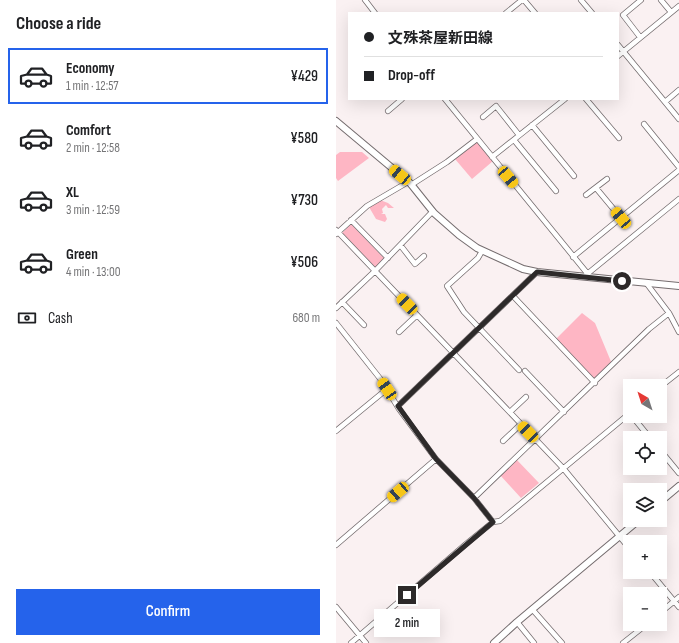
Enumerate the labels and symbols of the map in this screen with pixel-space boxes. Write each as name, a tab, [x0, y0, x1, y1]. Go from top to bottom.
car	[387, 163, 413, 187]
car	[496, 164, 520, 190]
car	[609, 205, 633, 231]
route start	[613, 272, 631, 290]
car	[394, 291, 420, 317]
car	[375, 376, 399, 402]
north arrow	[623, 379, 667, 423]
car	[515, 419, 541, 445]
car	[385, 480, 411, 504]
route end	[398, 586, 416, 604]
callout: 2 min	[374, 609, 440, 637]

